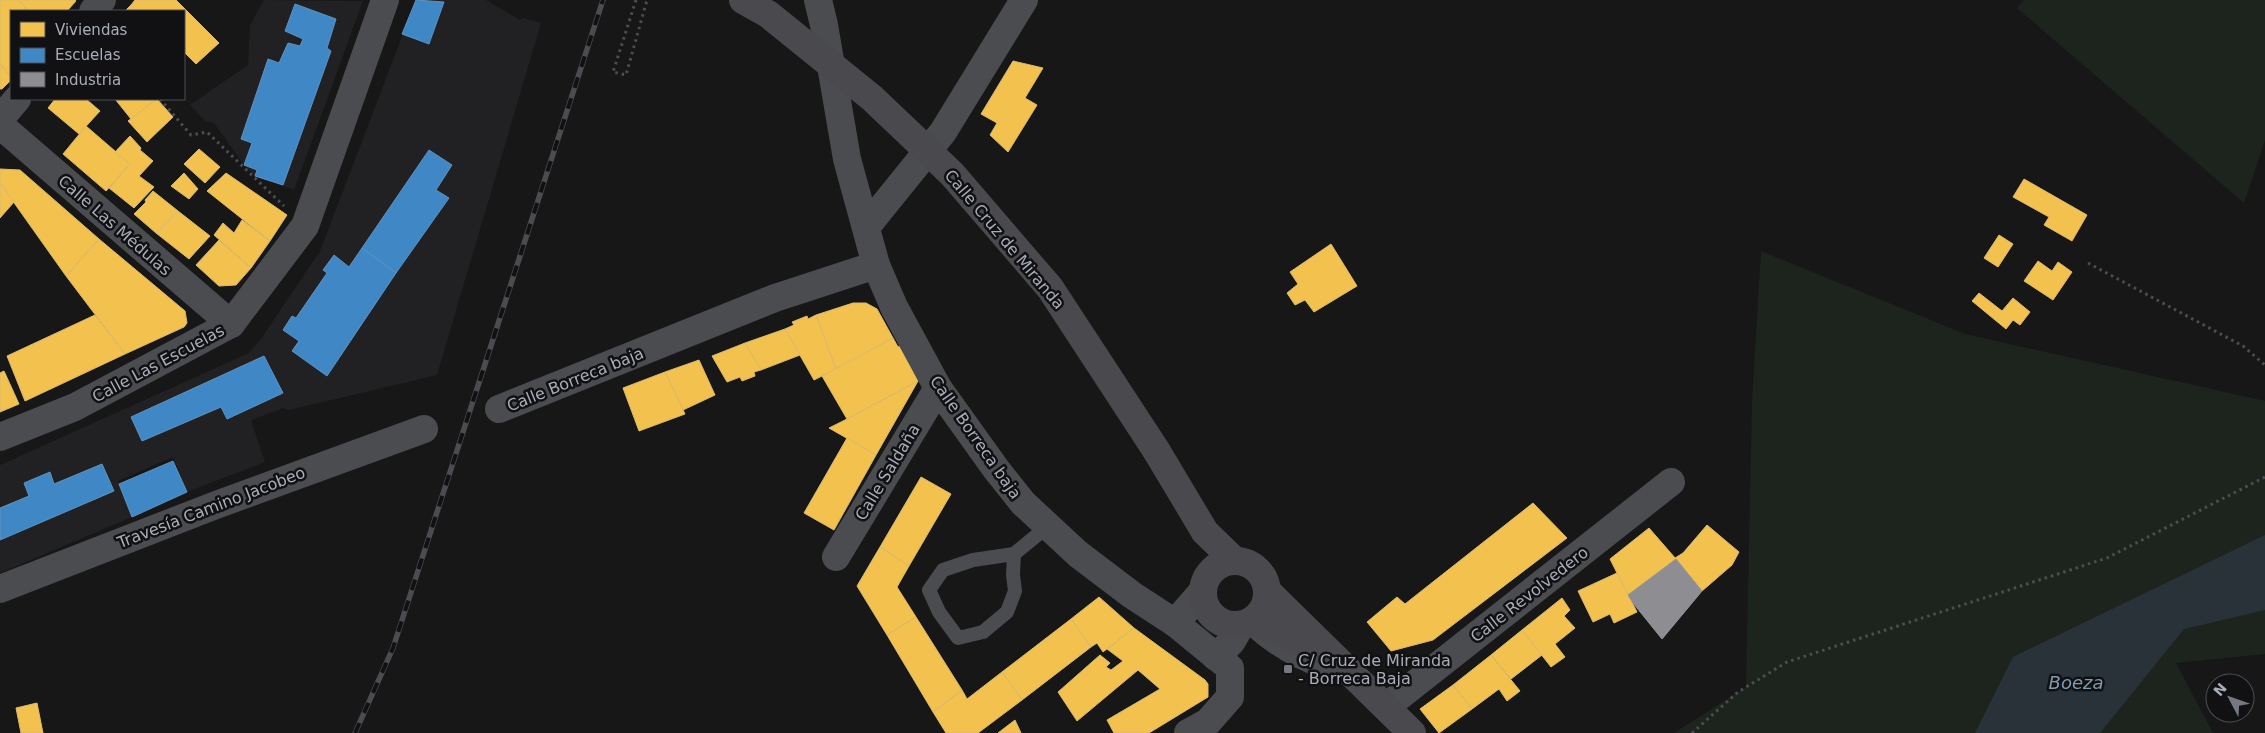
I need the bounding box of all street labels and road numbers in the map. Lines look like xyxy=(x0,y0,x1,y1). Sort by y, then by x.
street label: Calle Cruz de Miranda xyxy=(941,166,1068,313)
street label: Calle Las Médulas xyxy=(54,171,175,280)
street label: Calle Las Escuelas xyxy=(89,321,227,406)
street label: Calle Borreca baja xyxy=(504,343,646,416)
street label: Calle Borreca baja xyxy=(926,372,1025,502)
street label: Calle Saldaña xyxy=(851,421,924,524)
street label: Travesía Camino Jacobeo xyxy=(114,463,308,552)
street label: Calle Revolvedero xyxy=(1467,543,1592,646)

